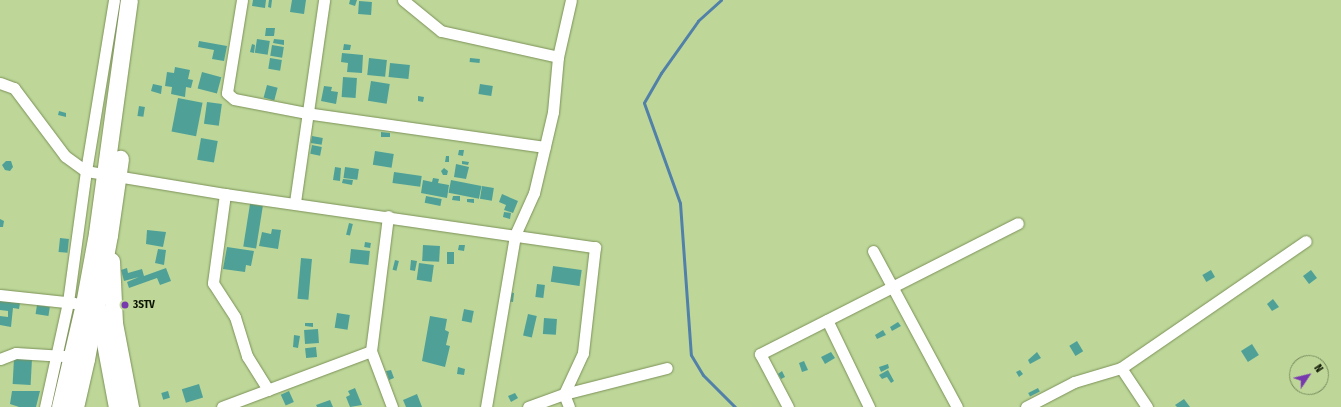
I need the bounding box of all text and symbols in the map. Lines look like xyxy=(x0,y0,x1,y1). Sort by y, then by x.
place label: 3STV xyxy=(133,298,155,312)
marker: 3STV xyxy=(120,300,130,310)
north arrow xyxy=(1289,355,1329,395)
text: N xyxy=(1311,362,1326,375)

